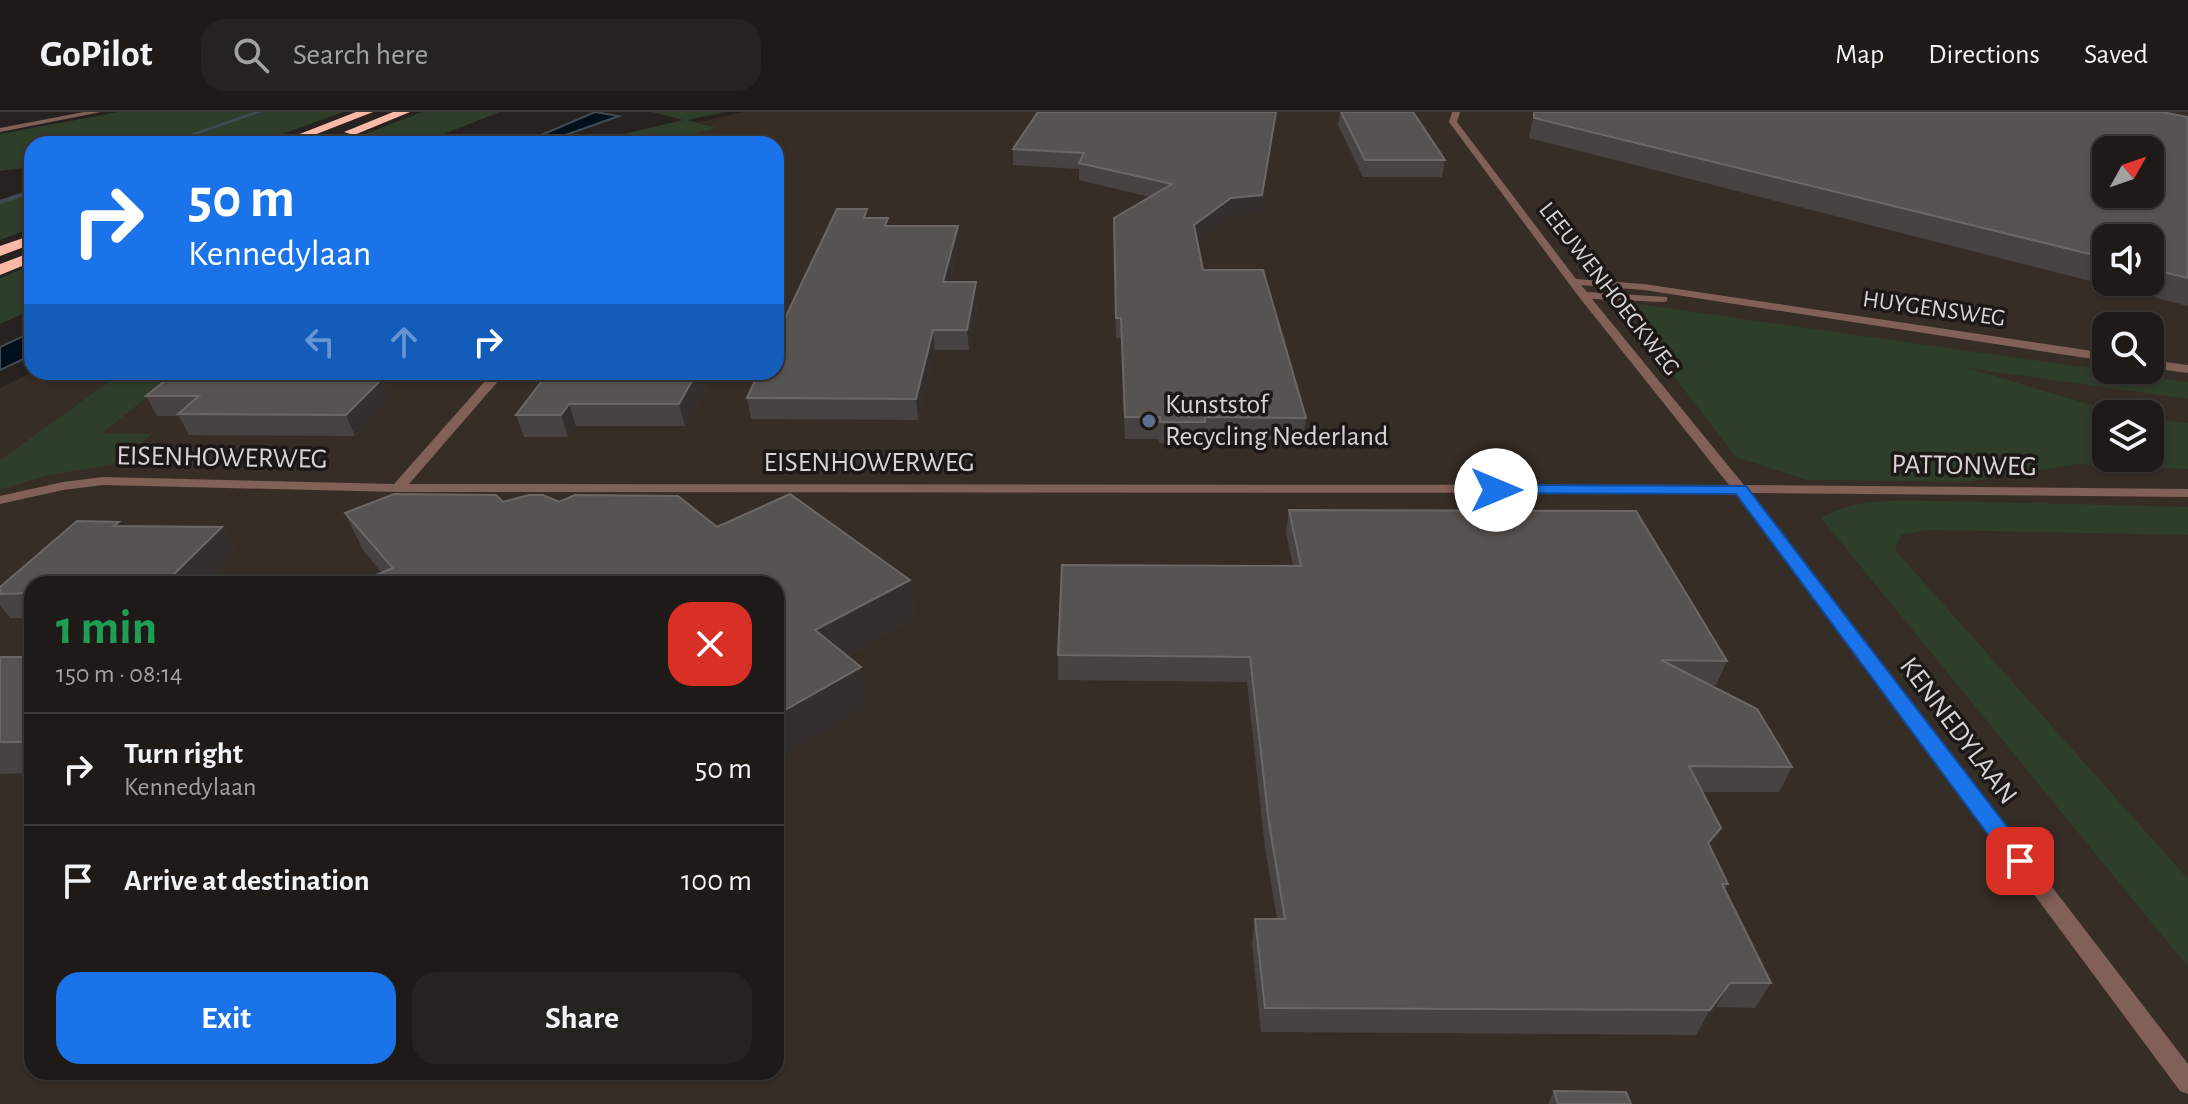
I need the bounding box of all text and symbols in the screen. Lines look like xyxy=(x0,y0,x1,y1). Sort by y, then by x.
search box xyxy=(201,19,761,91)
icon: search xyxy=(229,33,273,77)
text: GoPilot xyxy=(40,36,153,74)
text: Search here xyxy=(293,40,428,70)
text: Map xyxy=(1835,41,1884,69)
text: Directions xyxy=(1928,41,2040,69)
text: Saved xyxy=(2084,41,2148,69)
north arrow xyxy=(2092,136,2164,208)
map controls xyxy=(2092,136,2164,472)
icon: right xyxy=(56,168,160,272)
text: 50 m xyxy=(188,171,295,227)
street label: LEEUWENHOECKWEG xyxy=(1534,198,1684,380)
button: sound xyxy=(2092,224,2164,296)
text: Kennedylaan xyxy=(188,236,371,272)
street label: HUYGENSWEG xyxy=(1861,287,2007,331)
button: search xyxy=(2092,312,2164,384)
icon: left xyxy=(298,320,342,364)
icon: ahead xyxy=(382,320,426,364)
icon: right xyxy=(466,320,510,364)
place label: Kunststof Recycling Nederland xyxy=(1165,391,1388,451)
button: layers xyxy=(2092,400,2164,472)
marker: Kunststof Recycling Nederland xyxy=(1140,412,1158,430)
street label: EISENHOWERWEG xyxy=(116,442,328,474)
position arrow xyxy=(1454,448,1538,532)
street label: EISENHOWERWEG xyxy=(763,449,975,477)
street label: PATTONWEG xyxy=(1891,451,2037,481)
button: close xyxy=(668,602,752,686)
text: 1 min xyxy=(56,605,157,653)
street label: KENNEDYLAAN xyxy=(1894,652,2022,810)
text: 150 m · 08:14 xyxy=(56,661,183,687)
text: Turn right xyxy=(124,739,243,769)
icon: right xyxy=(56,747,100,791)
text: 50 m xyxy=(695,754,752,784)
text: Kennedylaan xyxy=(124,774,256,800)
pin xyxy=(1986,827,2054,895)
icon: arrive xyxy=(1998,839,2042,883)
icon: arrive xyxy=(56,859,100,903)
text: Arrive at destination xyxy=(124,866,370,896)
text: 100 m xyxy=(681,866,752,896)
button: Exit xyxy=(56,972,396,1064)
button: Share xyxy=(412,972,752,1064)

